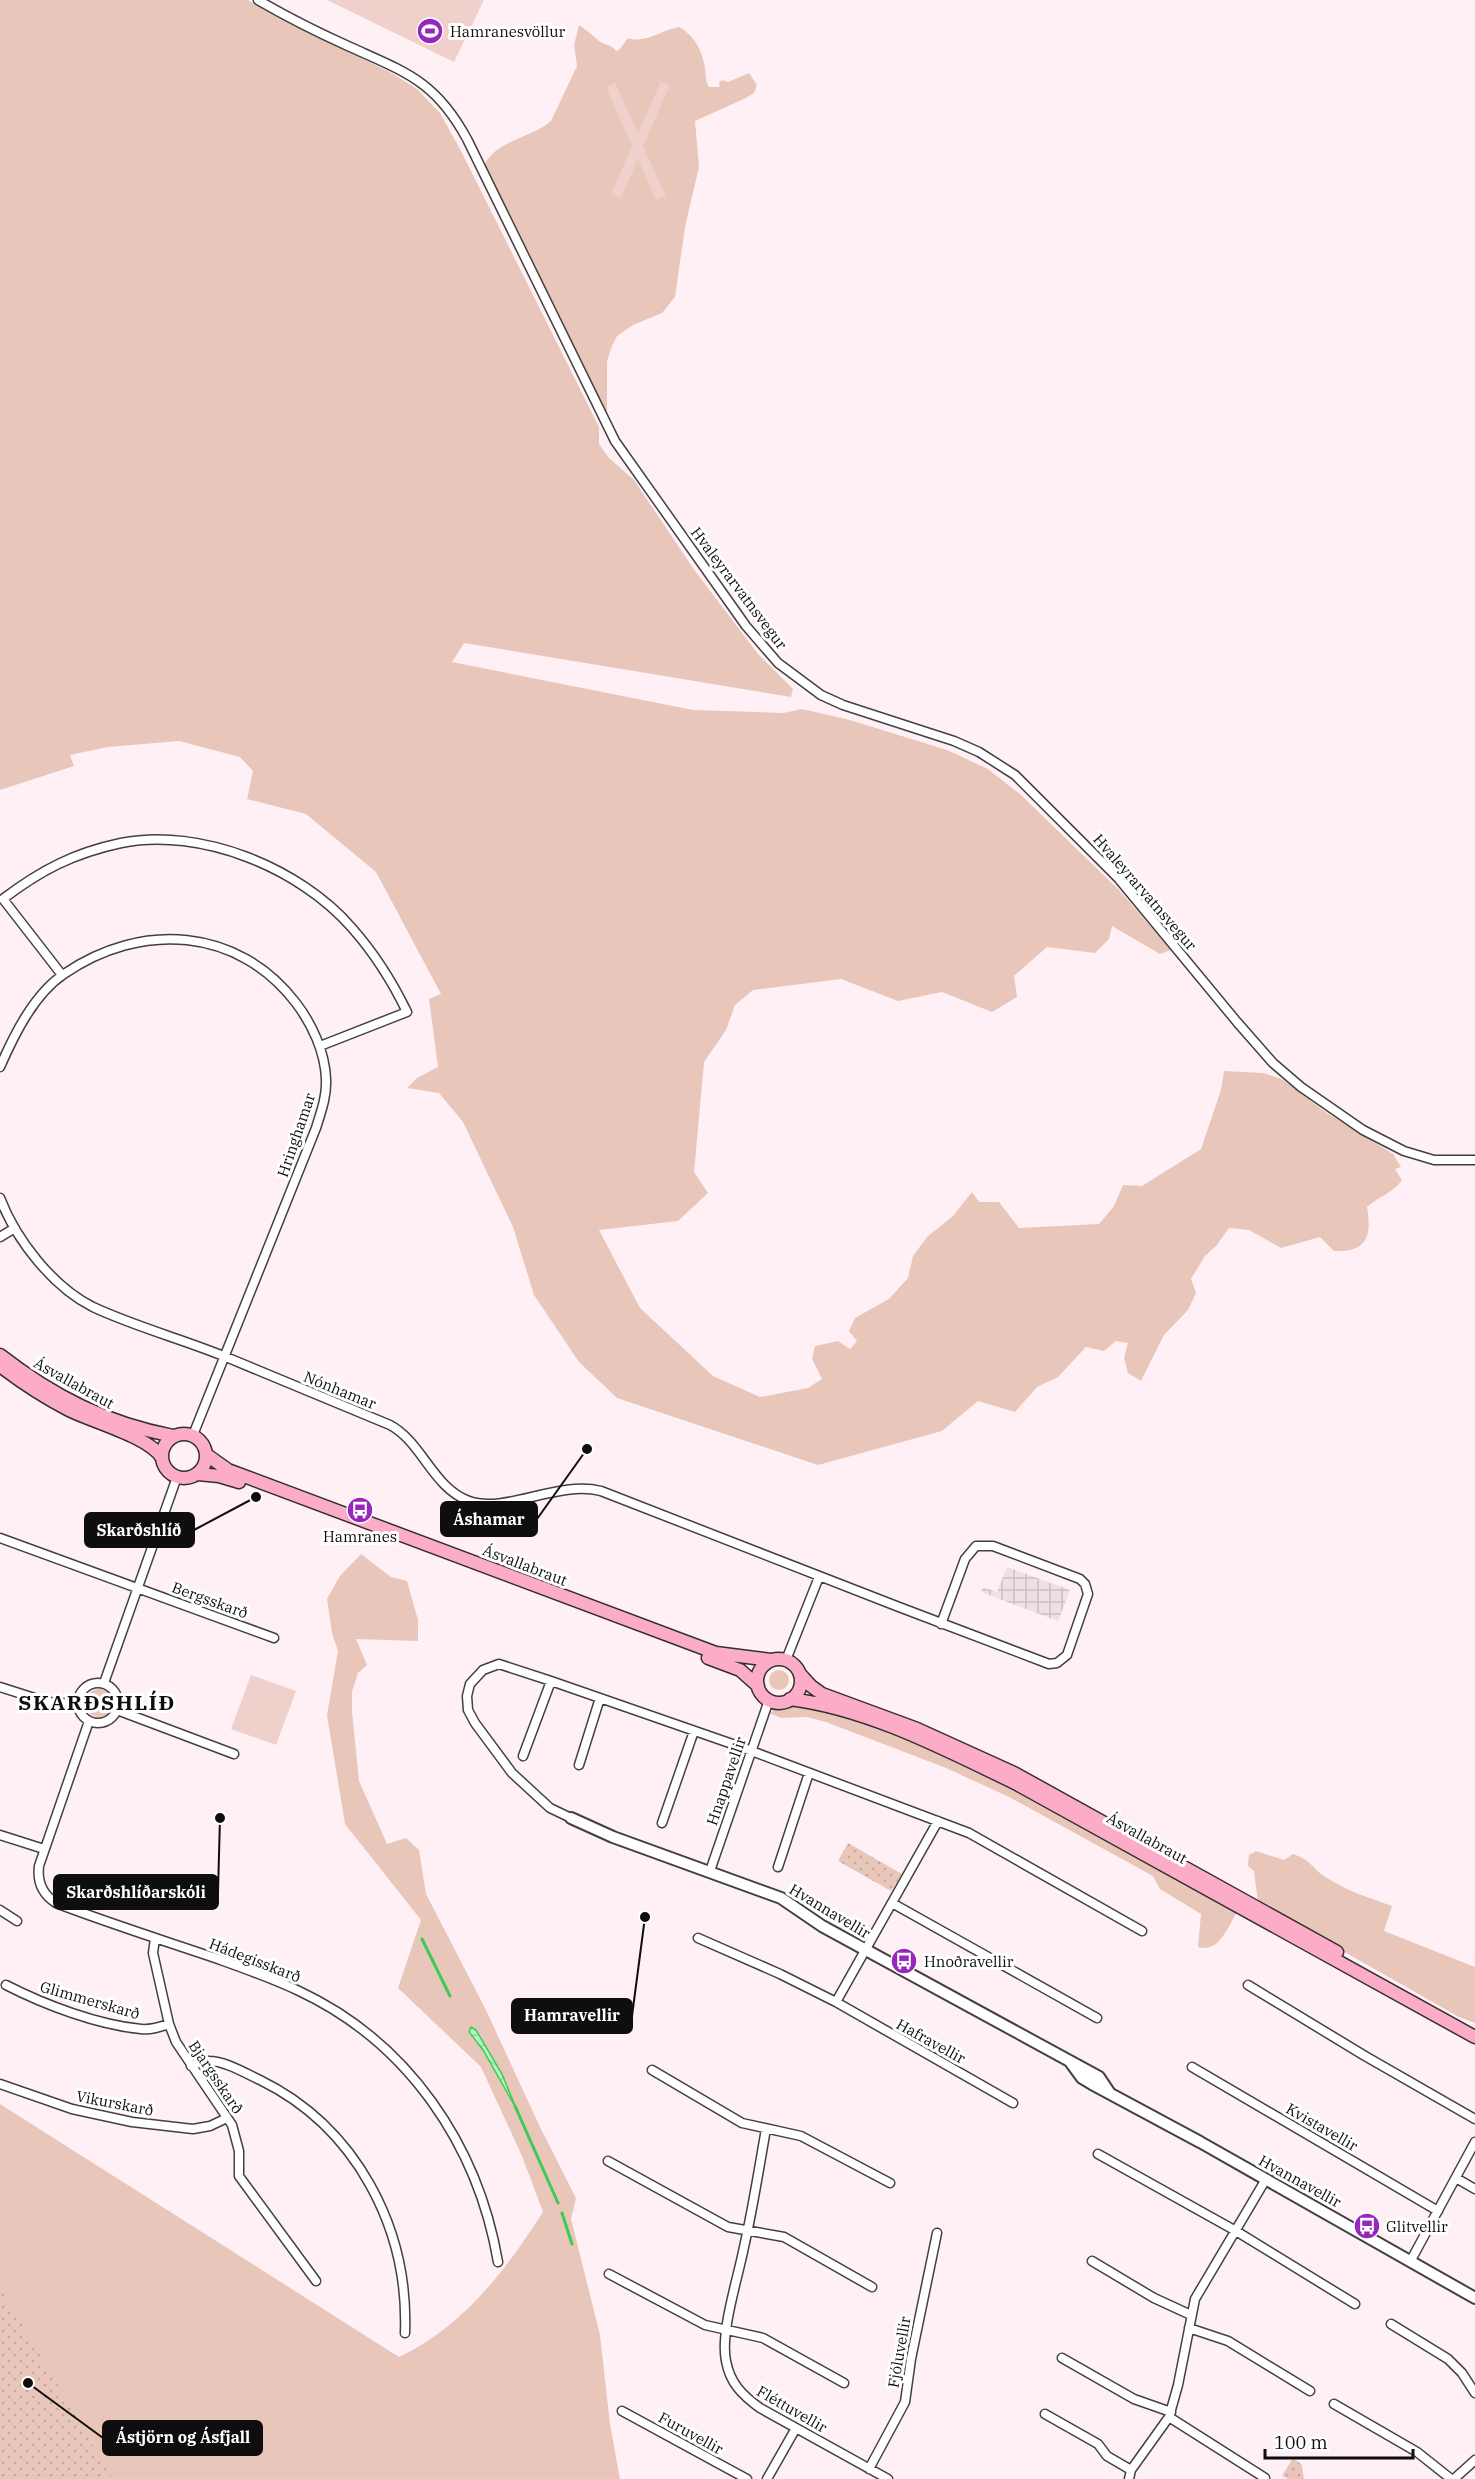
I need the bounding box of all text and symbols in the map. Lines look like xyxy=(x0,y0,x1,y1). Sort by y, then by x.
sports icon: Hamranesvöllur xyxy=(415,16,445,46)
place label: Hamranesvöllur xyxy=(450,22,566,41)
street label: Hvaleyrarvatnsvegur xyxy=(687,523,791,653)
street label: Hvaleyrarvatnsvegur xyxy=(1089,830,1201,954)
street label: Hringhamar xyxy=(273,1090,319,1180)
street label: Ásvallabraut xyxy=(31,1353,117,1413)
street label: Nónhamar xyxy=(301,1367,379,1413)
bus stop icon: Hamranes xyxy=(345,1495,375,1525)
callout: Áshamar xyxy=(441,1502,537,1536)
text: Áshamar xyxy=(453,1508,525,1529)
callout: Skarðshlíð xyxy=(85,1513,194,1547)
text: Skarðshlíð xyxy=(97,1520,182,1540)
place label: Hamranes xyxy=(323,1527,397,1546)
street label: Ásvallabraut xyxy=(480,1540,570,1590)
street label: Bergsskarð xyxy=(169,1577,251,1623)
district label: SKARÐSHLÍÐ xyxy=(18,1688,176,1716)
street label: Hnappavellir xyxy=(702,1734,750,1828)
street label: Ásvallabraut xyxy=(1104,1808,1190,1868)
callout: Skarðshlíðarskóli xyxy=(54,1875,218,1909)
street label: Hvannavellir xyxy=(786,1879,874,1943)
text: Skarðshlíðarskóli xyxy=(66,1882,206,1902)
street label: Hádegisskarð xyxy=(206,1934,304,1986)
bus stop icon: Hnoðravellir xyxy=(889,1946,919,1976)
place label: Hnoðravellir xyxy=(924,1952,1014,1971)
street label: Glimmerskarð xyxy=(38,1977,142,2023)
callout: Hamravellir xyxy=(512,1999,632,2033)
text: Hamravellir xyxy=(524,2005,620,2025)
street label: Hafravellir xyxy=(893,2014,969,2068)
street label: Bjargsskarð xyxy=(185,2037,247,2117)
street label: Vikurskarð xyxy=(75,2086,155,2120)
street label: Kvistavellir xyxy=(1283,2099,1362,2155)
street label: Hvannavellir xyxy=(1255,2151,1345,2212)
bus stop icon: Glitvellir xyxy=(1352,2211,1382,2241)
place label: Glitvellir xyxy=(1386,2217,1448,2236)
street label: Fjóluvellir xyxy=(883,2315,915,2389)
street label: Fléttuvellir xyxy=(754,2381,831,2437)
street label: Furuvellir xyxy=(655,2408,727,2459)
callout: Ástjörn og Ásfjall xyxy=(103,2421,262,2455)
scale bar xyxy=(1265,2422,1414,2460)
text: Ástjörn og Ásfjall xyxy=(116,2426,250,2447)
text: 100 m xyxy=(1274,2431,1328,2454)

